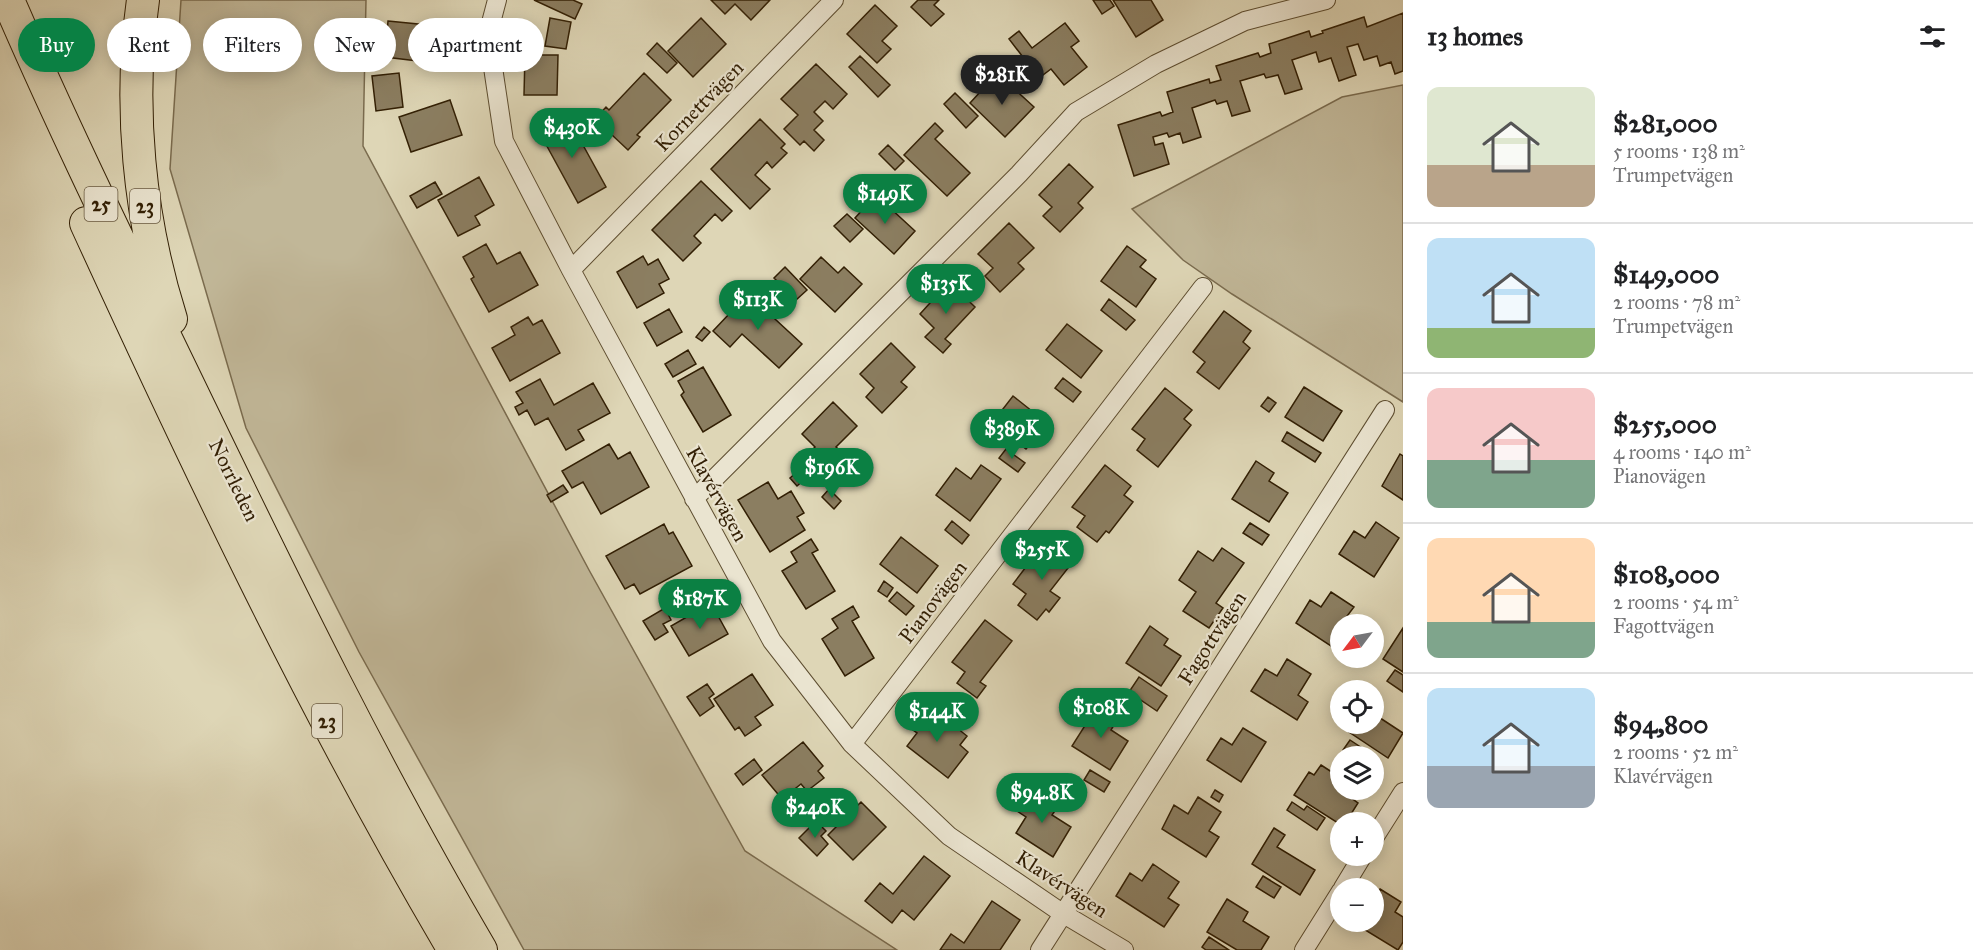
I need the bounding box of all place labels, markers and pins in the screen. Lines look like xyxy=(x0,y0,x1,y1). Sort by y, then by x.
pin: $281K xyxy=(960,55,1044,106)
pin: $430K xyxy=(530,108,614,159)
pin: $149K xyxy=(843,174,927,225)
pin: $135K xyxy=(904,264,988,315)
pin: $113K xyxy=(716,280,800,331)
pin: $389K xyxy=(970,409,1054,460)
pin: $196K xyxy=(790,448,874,499)
pin: $255K xyxy=(1000,530,1084,581)
pin: $187K xyxy=(658,579,742,630)
pin: $108K xyxy=(1059,688,1143,739)
pin: $144K xyxy=(895,692,979,743)
pin: $94.8K xyxy=(993,773,1091,824)
pin: $240K xyxy=(773,788,857,839)

